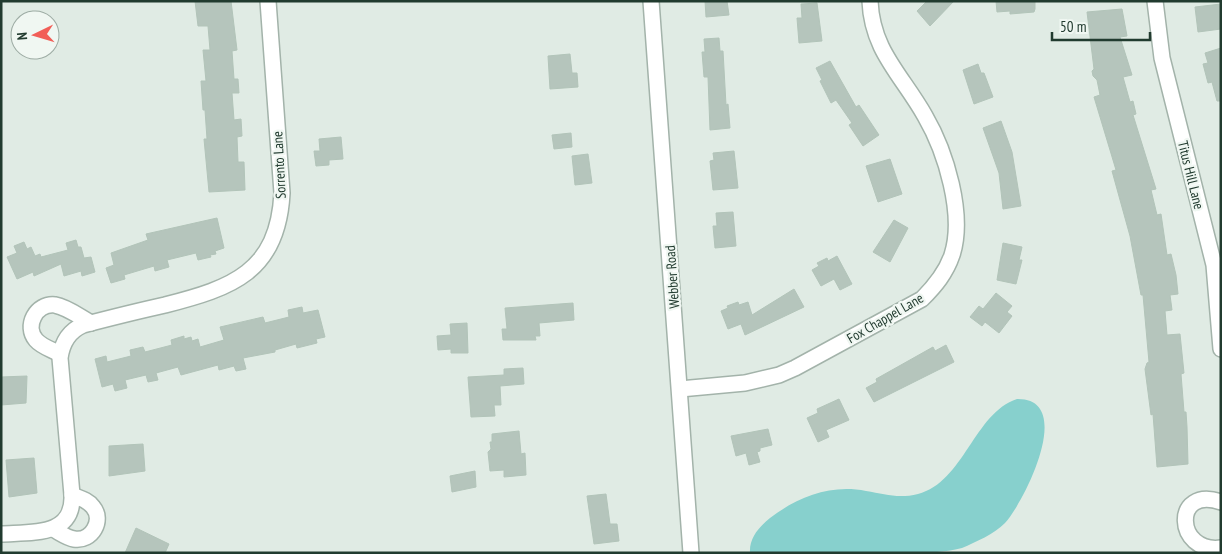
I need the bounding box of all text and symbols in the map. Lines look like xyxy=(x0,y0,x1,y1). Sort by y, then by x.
north arrow xyxy=(10,10,60,60)
scale bar xyxy=(1052,10,1150,42)
text: 50 m xyxy=(1060,17,1086,36)
text: N xyxy=(13,32,31,41)
street label: Sorrento Lane xyxy=(268,131,290,199)
street label: Titus Hill Lane xyxy=(1174,139,1208,211)
street label: Webber Road xyxy=(661,245,683,309)
street label: Fox Chappel Lane xyxy=(843,289,927,347)

